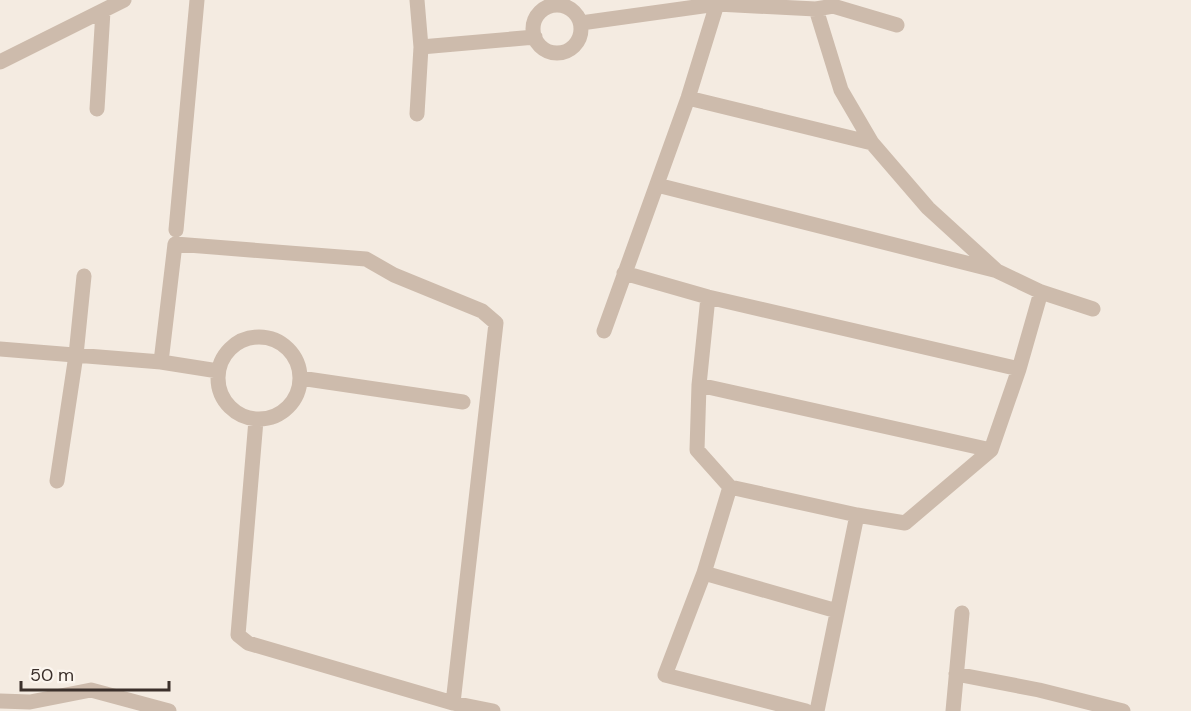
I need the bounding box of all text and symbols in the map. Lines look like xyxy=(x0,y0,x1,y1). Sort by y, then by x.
scale bar xyxy=(21,654,170,692)
text: 50 m xyxy=(30,663,74,687)

